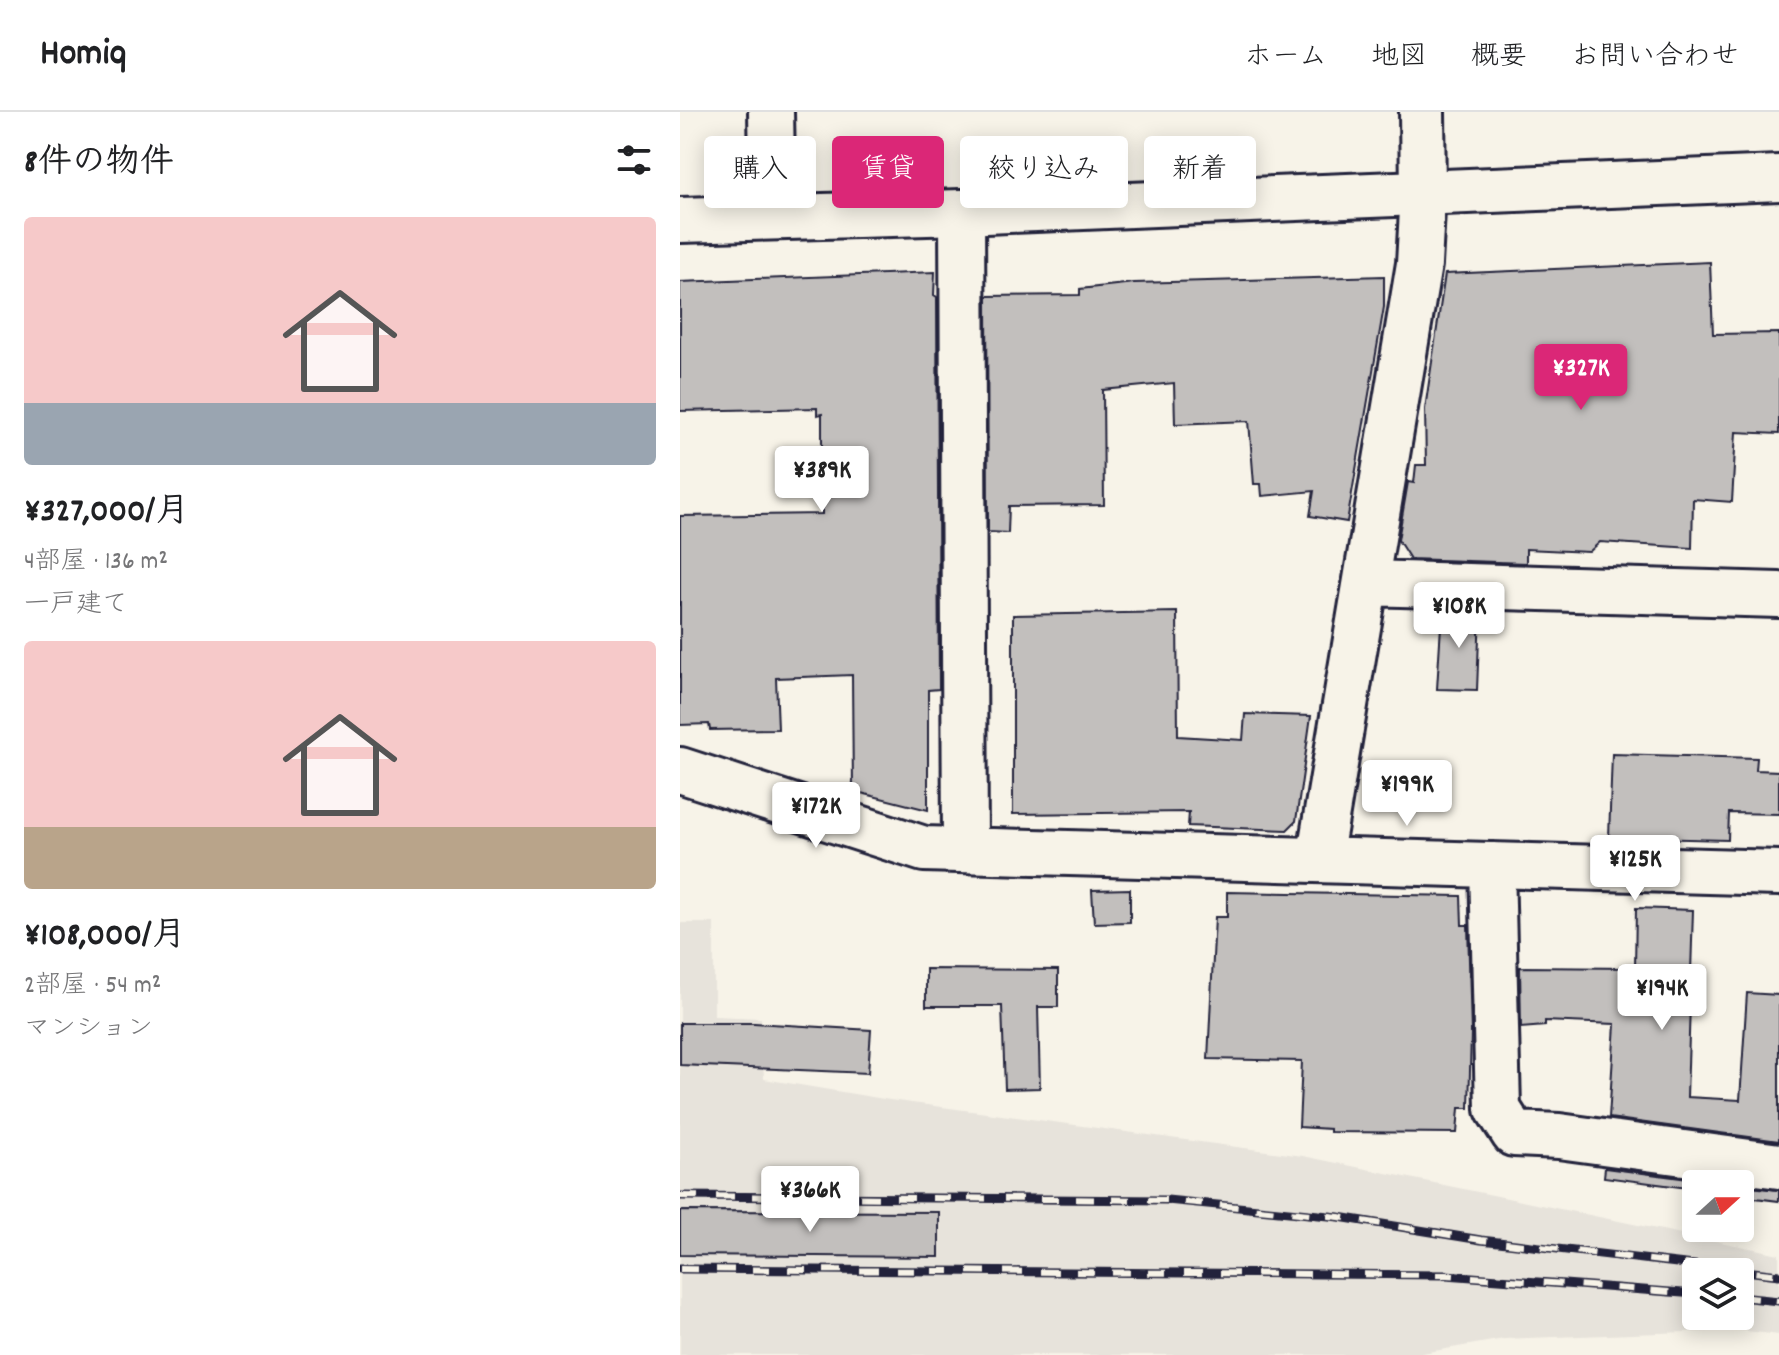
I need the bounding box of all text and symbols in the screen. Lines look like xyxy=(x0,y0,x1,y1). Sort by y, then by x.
text: Homiq xyxy=(40,28,126,83)
text: ホーム xyxy=(1244,39,1327,79)
text: 地図 xyxy=(1371,39,1427,79)
text: 概要 xyxy=(1471,39,1527,79)
text: お問い合わせ xyxy=(1571,39,1739,79)
chip: 購入 xyxy=(704,136,816,208)
chip: 賃貸 xyxy=(832,136,944,208)
chip: 絞り込み xyxy=(960,136,1128,208)
chip: 新着 xyxy=(1144,136,1256,208)
icon: filters xyxy=(612,138,656,182)
text: 8件の物件 xyxy=(24,140,174,189)
icon: home xyxy=(268,269,412,413)
pin: ¥327K xyxy=(1525,344,1637,412)
text: ¥327K xyxy=(1552,351,1610,388)
pin: ¥389K xyxy=(766,446,878,514)
text: ¥389K xyxy=(793,453,851,490)
text: ¥327,000/月 xyxy=(24,489,189,538)
text: 4部屋 · 136 m² xyxy=(24,544,168,581)
pin: ¥108K xyxy=(1403,582,1515,650)
text: 一戸建て xyxy=(24,587,128,624)
text: ¥108K xyxy=(1432,589,1486,626)
icon: home xyxy=(268,693,412,837)
pin: ¥199K xyxy=(1351,760,1463,828)
text: ¥199K xyxy=(1380,767,1434,804)
pin: ¥172K xyxy=(760,782,872,850)
text: ¥172K xyxy=(790,789,842,826)
pin: ¥125K xyxy=(1579,835,1691,903)
text: ¥125K xyxy=(1608,842,1662,879)
text: ¥108,000/月 xyxy=(24,913,186,962)
pin: ¥194K xyxy=(1606,964,1718,1032)
text: 2部屋 · 54 m² xyxy=(24,968,161,1005)
text: ¥194K xyxy=(1636,971,1689,1008)
text: マンション xyxy=(24,1011,153,1048)
pin: ¥366K xyxy=(754,1166,866,1234)
north arrow xyxy=(1682,1170,1754,1242)
map controls xyxy=(1682,1170,1754,1330)
text: ¥366K xyxy=(779,1173,841,1210)
button: layers xyxy=(1682,1258,1754,1330)

